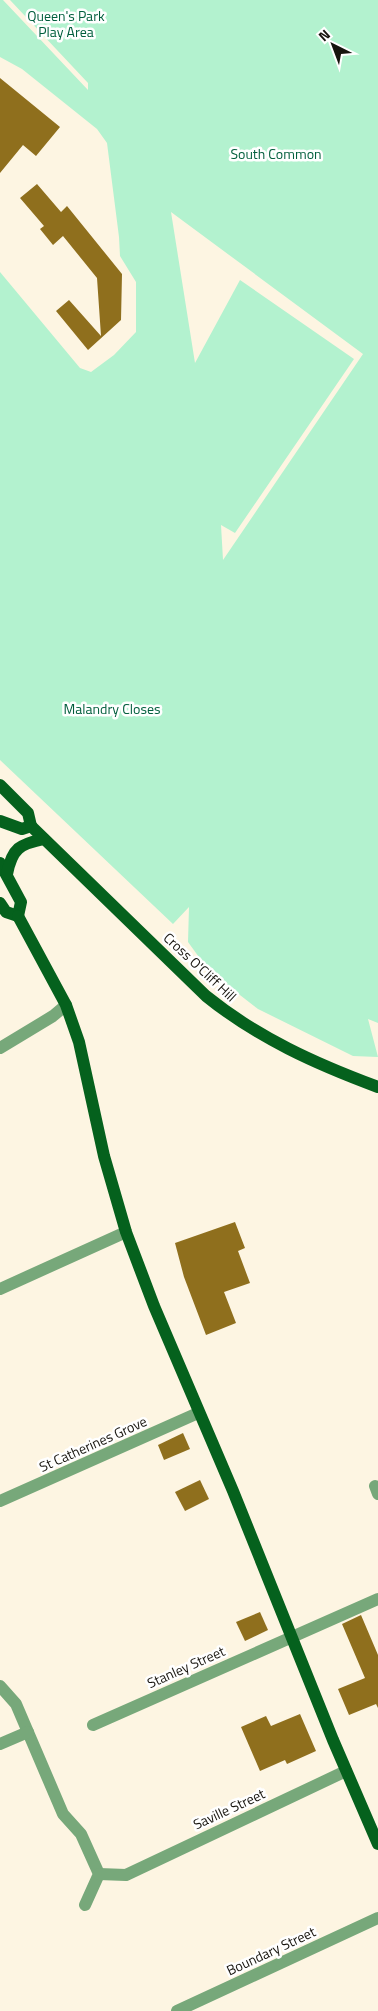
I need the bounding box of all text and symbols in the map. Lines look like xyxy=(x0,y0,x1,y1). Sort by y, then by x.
park label: Queen's Park Play Area xyxy=(27,5,105,42)
north arrow xyxy=(308,20,358,70)
text: N xyxy=(313,24,335,46)
park label: South Common xyxy=(230,143,322,164)
park label: Malandry Closes xyxy=(64,698,160,719)
street label: Cross O'Cliff Hill xyxy=(159,927,242,1006)
street label: St Catherines Grove xyxy=(36,1410,150,1477)
street label: Stanley Street xyxy=(144,1640,228,1693)
street label: Saville Street xyxy=(189,1783,268,1834)
street label: Boundary Street xyxy=(223,1921,319,1980)

